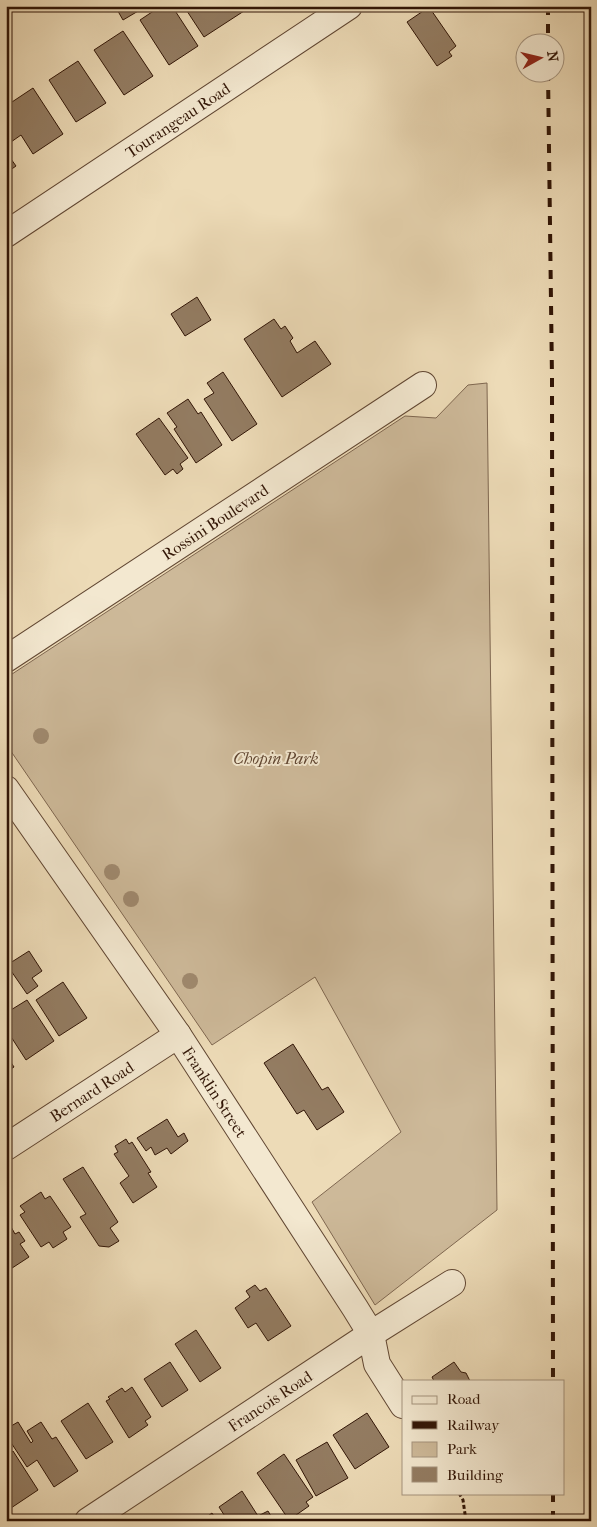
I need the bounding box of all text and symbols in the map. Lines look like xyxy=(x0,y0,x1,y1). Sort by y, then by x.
north arrow xyxy=(514,32,564,82)
text: N xyxy=(543,50,562,63)
street label: Tourangeau Road xyxy=(122,79,234,162)
street label: Rossini Boulevard xyxy=(158,480,272,564)
park label: Chopin Park xyxy=(233,749,319,768)
street label: Franklin Street xyxy=(178,1043,251,1141)
street label: Bernard Road xyxy=(46,1057,138,1126)
street label: Francois Road xyxy=(225,1366,316,1436)
legend xyxy=(402,1380,564,1494)
text: Road xyxy=(447,1390,481,1408)
text: Railway xyxy=(447,1416,500,1434)
text: Park xyxy=(447,1440,477,1458)
text: Building xyxy=(447,1466,504,1484)

